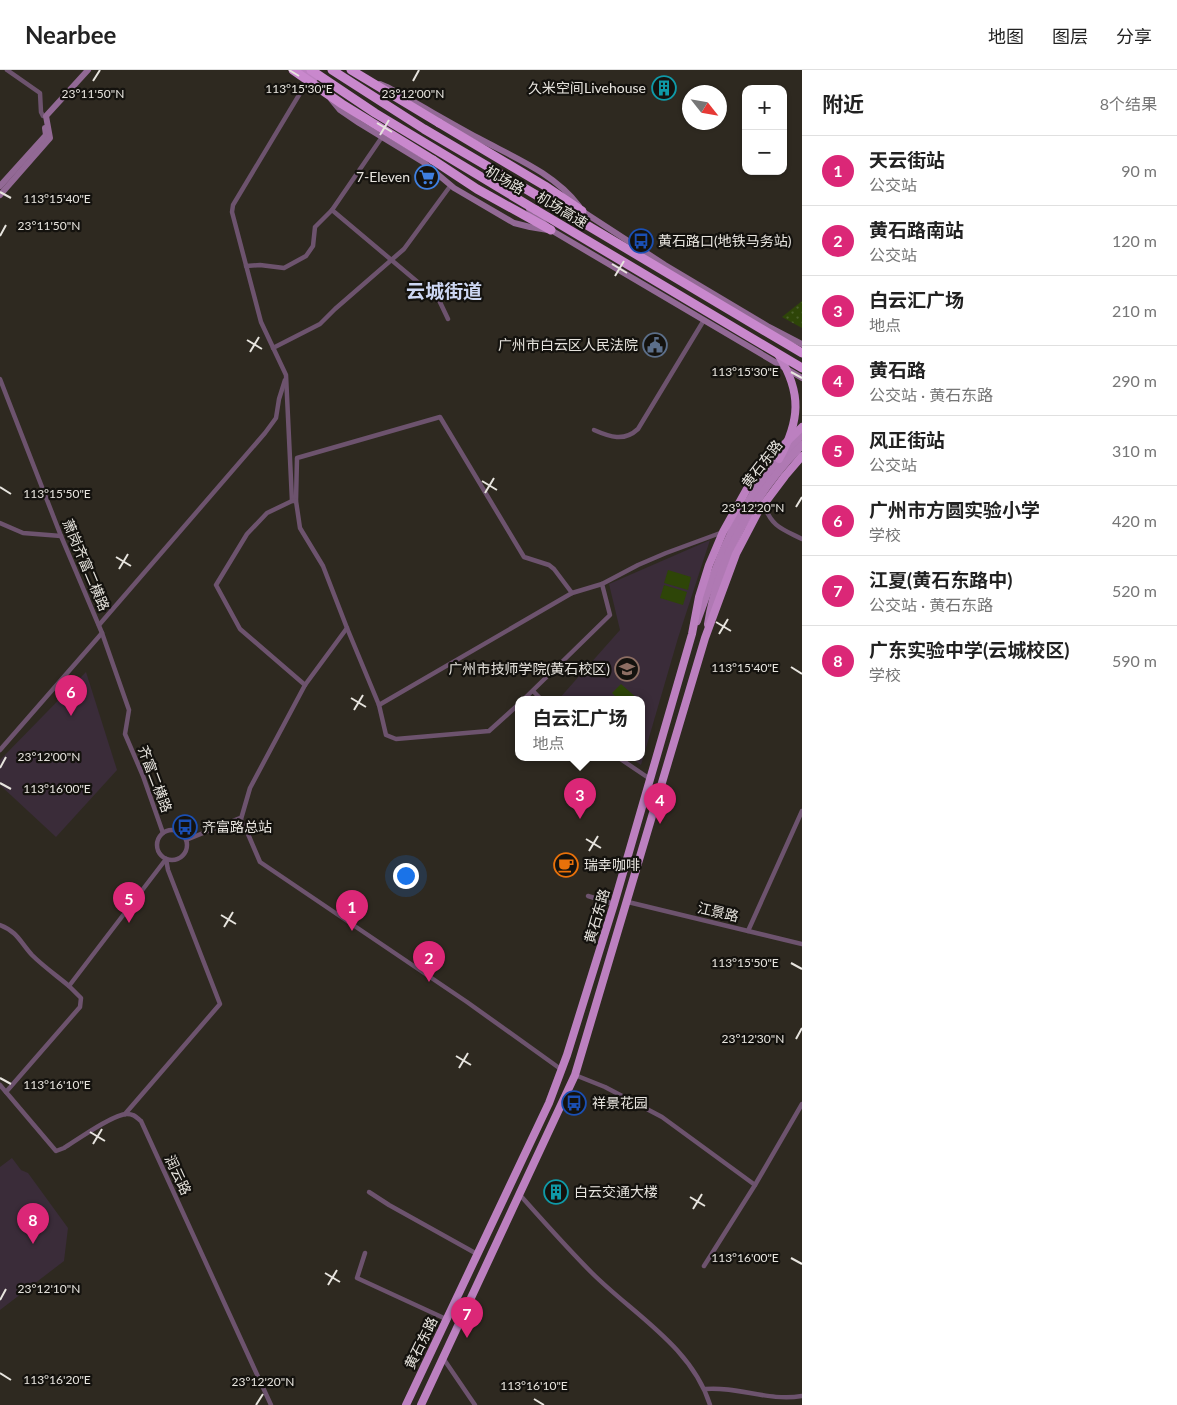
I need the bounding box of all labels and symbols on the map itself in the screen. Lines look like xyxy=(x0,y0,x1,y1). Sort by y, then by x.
building icon: 久米空间Livehouse xyxy=(651,75,677,101)
place label: 久米空间Livehouse xyxy=(528,79,646,96)
text: 113°15'30"E xyxy=(265,81,333,96)
north arrow xyxy=(682,85,727,130)
text: 23°11'50"N xyxy=(62,86,124,101)
text: 23°12'00"N xyxy=(382,86,444,101)
street label: 机场路 xyxy=(483,162,528,197)
supermarket icon: 7-Eleven xyxy=(414,164,440,190)
place label: 7-Eleven xyxy=(356,168,410,185)
street label: 机场高速 xyxy=(534,188,591,231)
text: 113°15'40"E xyxy=(23,191,91,206)
text: 23°11'50"N xyxy=(18,218,80,233)
bus stop icon: 黄石路口(地铁马务站) xyxy=(628,228,654,254)
place label: 黄石路口(地铁马务站) xyxy=(658,232,792,249)
district label: 云城街道 xyxy=(406,279,482,302)
public building icon: 广州市白云区人民法院 xyxy=(642,332,668,358)
place label: 广州市白云区人民法院 xyxy=(498,336,638,353)
text: 113°15'30"E xyxy=(711,364,779,379)
street label: 黄石东路 xyxy=(738,436,786,491)
text: 113°15'50"E xyxy=(23,486,91,501)
text: 23°12'20"N xyxy=(722,500,784,515)
street label: 萧岗齐富二横路 xyxy=(59,516,113,613)
school or university icon: 广州市技师学院(黄石校区) xyxy=(614,656,640,682)
place label: 广州市技师学院(黄石校区) xyxy=(449,660,610,677)
text: 113°15'40"E xyxy=(711,660,779,675)
pin: 6 xyxy=(55,675,87,716)
street label: 齐富二横路 xyxy=(135,743,176,815)
text: 23°12'00"N xyxy=(18,749,80,764)
pin: 3 xyxy=(564,778,596,819)
text: 113°16'00"E xyxy=(23,781,91,796)
pin: 4 xyxy=(644,783,676,824)
bus stop icon: 齐富路总站 xyxy=(172,814,198,840)
place label: 齐富路总站 xyxy=(202,818,272,835)
cafe icon: 瑞幸咖啡 xyxy=(553,852,579,878)
place label: 瑞幸咖啡 xyxy=(584,856,640,873)
your location xyxy=(393,863,419,889)
pin: 5 xyxy=(113,882,145,923)
street label: 黄石东路 xyxy=(581,887,612,945)
pin: 1 xyxy=(336,890,368,931)
street label: 江景路 xyxy=(696,899,740,925)
pin: 2 xyxy=(413,941,445,982)
text: 113°15'50"E xyxy=(711,955,779,970)
text: 23°12'30"N xyxy=(722,1031,784,1046)
text: 113°16'10"E xyxy=(23,1077,91,1092)
bus stop icon: 祥景花园 xyxy=(561,1090,587,1116)
place label: 祥景花园 xyxy=(592,1094,648,1111)
street label: 润云路 xyxy=(162,1152,195,1197)
building icon: 白云交通大楼 xyxy=(543,1179,569,1205)
place label: 白云交通大楼 xyxy=(574,1183,658,1200)
pin: 8 xyxy=(17,1203,49,1244)
text: 113°16'00"E xyxy=(711,1250,779,1265)
text: 23°12'10"N xyxy=(18,1281,80,1296)
pin: 7 xyxy=(451,1297,483,1338)
street label: 黄石东路 xyxy=(401,1314,440,1372)
text: 113°16'20"E xyxy=(23,1372,91,1387)
text: 23°12'20"N xyxy=(232,1374,294,1389)
text: 113°16'10"E xyxy=(500,1378,568,1393)

